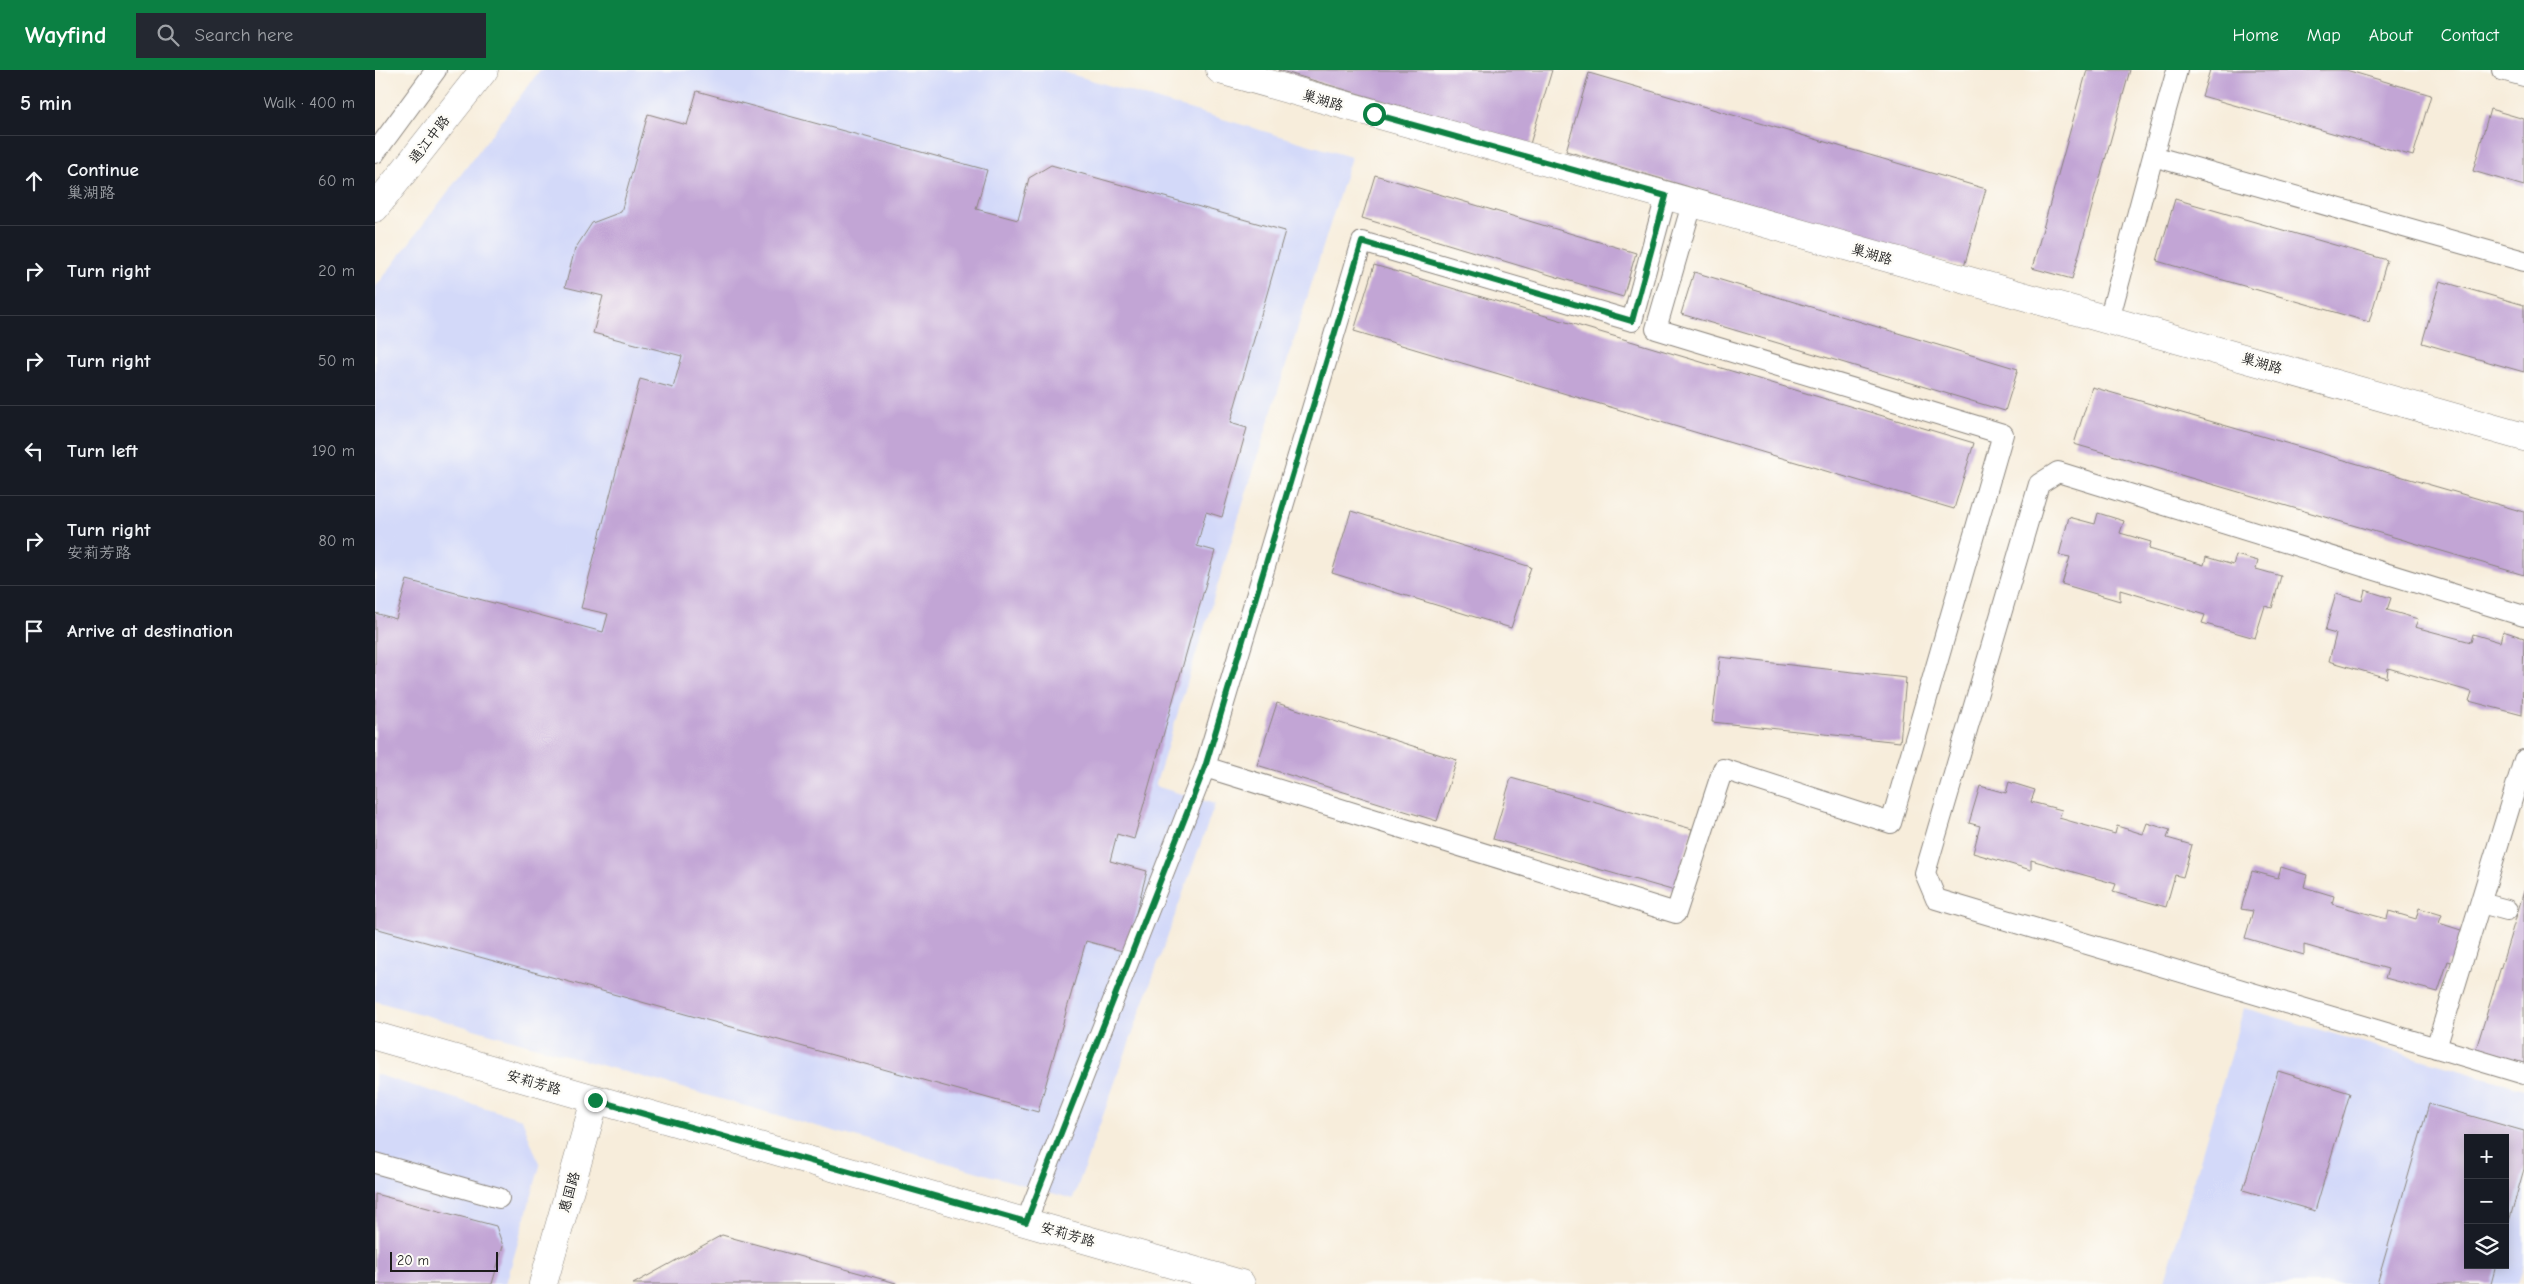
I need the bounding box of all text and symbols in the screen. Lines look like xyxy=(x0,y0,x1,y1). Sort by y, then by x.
search box xyxy=(136,13,486,58)
text: Wayfind xyxy=(25,21,106,49)
icon: search xyxy=(154,21,182,49)
text: Search here xyxy=(194,24,293,46)
text: Home xyxy=(2232,25,2279,46)
text: Map xyxy=(2307,25,2341,46)
text: About xyxy=(2369,25,2413,46)
text: Contact xyxy=(2441,25,2499,46)
street label: 巢湖路 xyxy=(1300,87,1345,114)
text: 5 min xyxy=(20,91,72,115)
text: Walk · 400 m xyxy=(263,94,355,112)
route start xyxy=(1363,103,1386,126)
street label: 通江中路 xyxy=(405,112,453,167)
text: Continue xyxy=(67,159,139,181)
icon: ahead xyxy=(20,167,48,195)
text: 60 m xyxy=(318,172,355,190)
text: 巢湖路 xyxy=(67,184,115,202)
street label: 巢湖路 xyxy=(1849,241,1894,268)
icon: right xyxy=(20,257,48,285)
text: Turn right xyxy=(67,260,151,282)
text: 20 m xyxy=(318,262,355,280)
icon: right xyxy=(20,347,48,375)
text: Turn right xyxy=(67,350,151,372)
street label: 巢湖路 xyxy=(2239,350,2284,377)
text: 50 m xyxy=(318,352,355,370)
icon: left xyxy=(20,437,48,465)
text: Turn left xyxy=(67,440,138,462)
text: 190 m xyxy=(312,442,355,460)
text: Turn right xyxy=(67,519,151,541)
icon: right xyxy=(20,527,48,555)
text: 80 m xyxy=(318,532,355,550)
text: 安莉芳路 xyxy=(67,544,131,562)
icon: arrive xyxy=(20,617,48,645)
text: Arrive at destination xyxy=(67,620,233,642)
street label: 安莉芳路 xyxy=(505,1067,563,1098)
route end xyxy=(584,1089,607,1112)
map controls xyxy=(2464,1134,2509,1269)
button: + xyxy=(2464,1134,2509,1179)
street label: 惠国路 xyxy=(556,1170,583,1215)
button: − xyxy=(2464,1179,2509,1224)
street label: 安莉芳路 xyxy=(1039,1219,1097,1250)
button: layers xyxy=(2464,1224,2509,1269)
scale bar xyxy=(390,1249,497,1272)
text: 20 m xyxy=(397,1252,429,1269)

